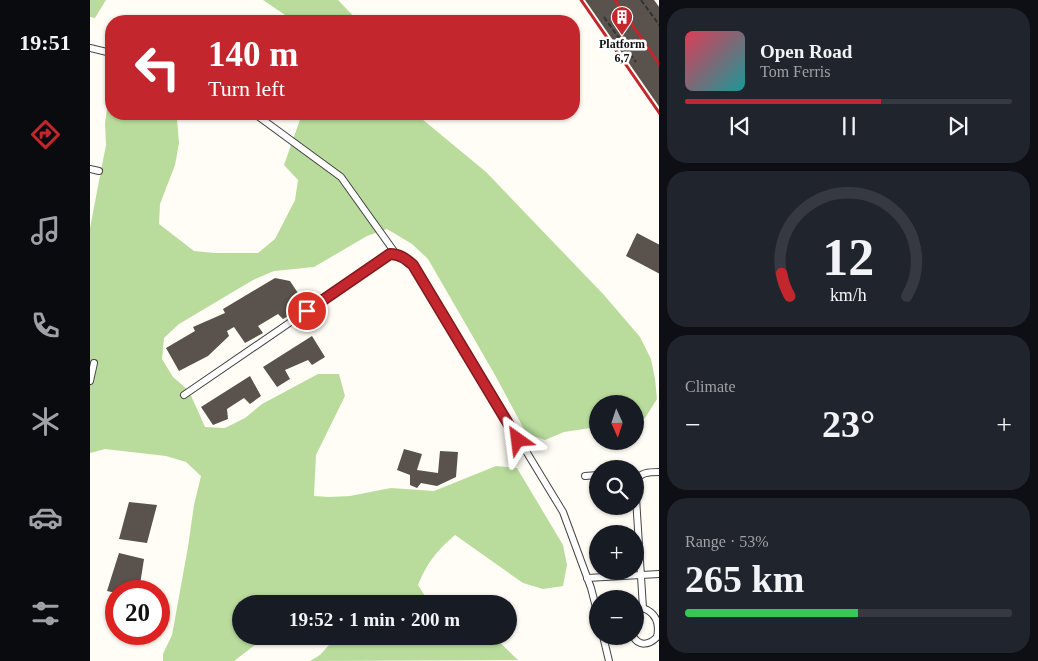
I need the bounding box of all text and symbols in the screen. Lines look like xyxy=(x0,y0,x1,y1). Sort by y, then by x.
building icon: Platform 6,7 xyxy=(610,5,634,36)
text: 19:51 xyxy=(19,30,71,55)
icon: left xyxy=(125,35,190,100)
text: 140 m xyxy=(208,35,298,74)
place label: Platform 6,7 xyxy=(599,37,645,65)
text: Open Road xyxy=(760,41,852,62)
text: Tom Ferris xyxy=(760,63,830,80)
text: Turn left xyxy=(208,76,285,101)
icon: previous xyxy=(726,112,754,140)
icon: pause xyxy=(835,112,863,140)
icon: next xyxy=(944,112,972,140)
icon: directions xyxy=(28,117,63,152)
icon: music xyxy=(28,213,63,248)
text: 12 xyxy=(823,229,875,286)
text: km/h xyxy=(830,285,867,305)
pin xyxy=(286,290,328,332)
icon: arrive xyxy=(293,297,321,325)
icon: phone xyxy=(28,308,63,343)
text: Climate xyxy=(685,378,736,395)
north arrow xyxy=(589,395,644,450)
map controls xyxy=(589,395,644,645)
text: 23° xyxy=(822,403,875,445)
icon: climate xyxy=(28,404,63,439)
text: − xyxy=(685,409,701,440)
text: + xyxy=(996,409,1012,440)
position arrow xyxy=(491,413,543,465)
button: search xyxy=(589,460,644,515)
icon: car xyxy=(28,500,63,535)
button: + xyxy=(589,525,644,580)
text: Range · 53% xyxy=(685,533,769,550)
text: 265 km xyxy=(685,558,804,600)
speed limit sign: 20 xyxy=(105,580,170,645)
button: − xyxy=(589,590,644,645)
icon: filters xyxy=(28,596,63,631)
text: 19:52 · 1 min · 200 m xyxy=(289,609,460,630)

